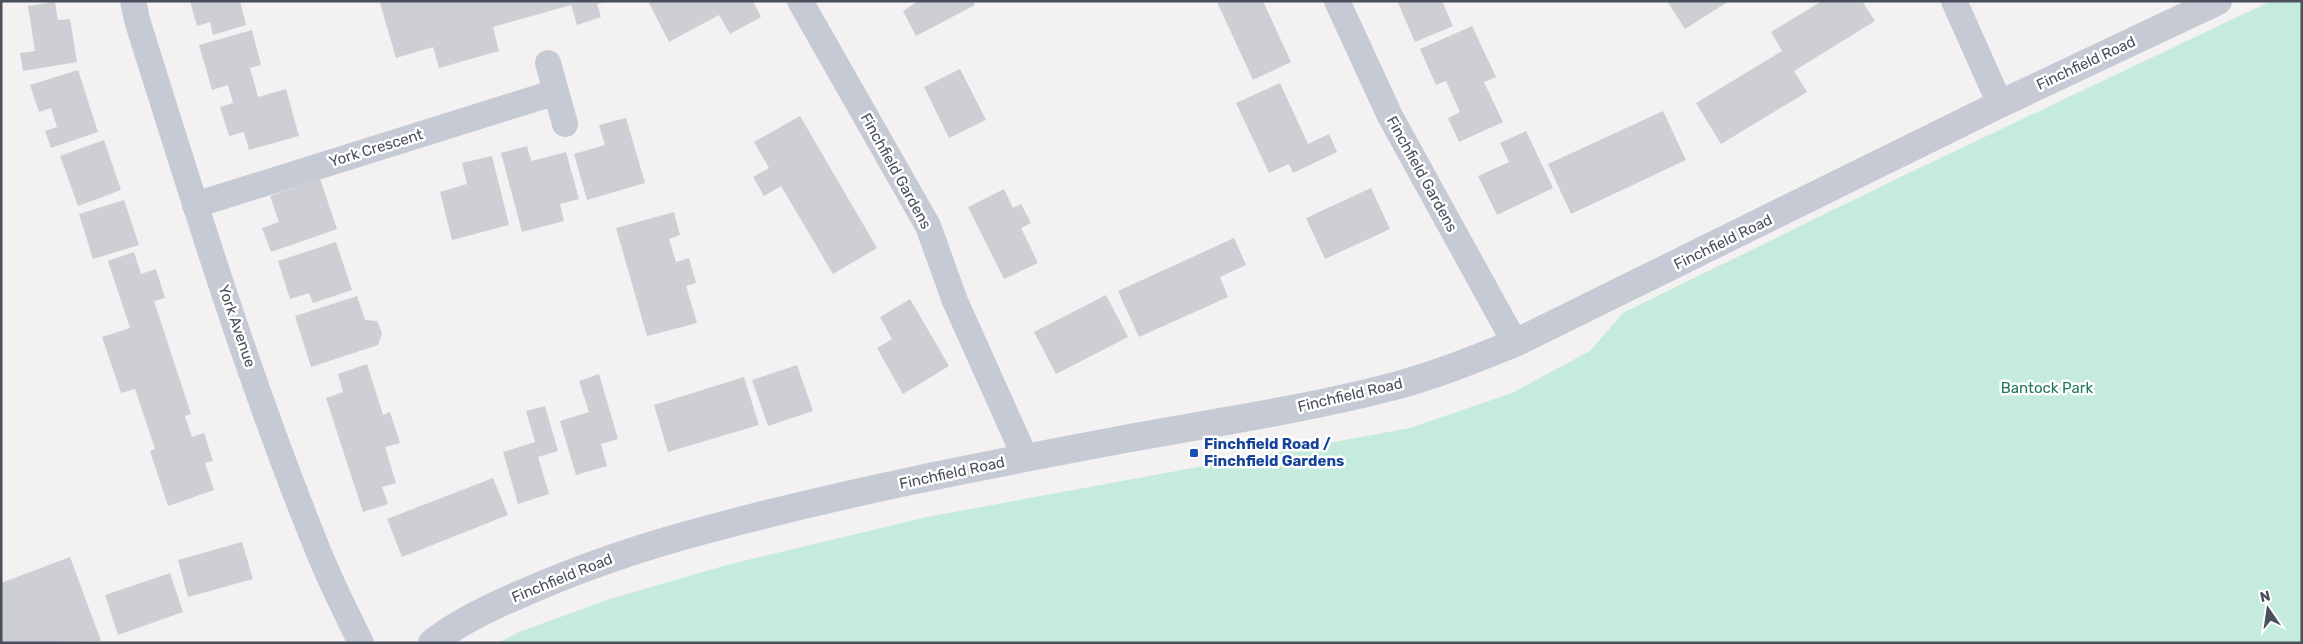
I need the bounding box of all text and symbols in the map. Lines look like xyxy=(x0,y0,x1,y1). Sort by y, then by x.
street label: Finchfield Road xyxy=(2034,32,2138,94)
street label: Finchfield Gardens xyxy=(857,110,935,232)
street label: Finchfield Gardens xyxy=(1383,113,1461,235)
street label: York Crescent xyxy=(327,125,425,171)
street label: Finchfield Road xyxy=(1671,210,1775,274)
street label: York Avenue xyxy=(214,282,260,370)
street label: Finchfield Road xyxy=(1296,374,1404,416)
park label: Bantock Park xyxy=(2001,379,2094,397)
place label: Finchfield Road / Finchfield Gardens xyxy=(1204,435,1344,470)
marker: Finchfield Road / Finchfield Gardens xyxy=(1188,447,1200,459)
street label: Finchfield Road xyxy=(898,453,1006,493)
street label: Finchfield Road xyxy=(509,550,615,606)
north arrow xyxy=(2243,584,2293,634)
text: N xyxy=(2258,587,2272,606)

